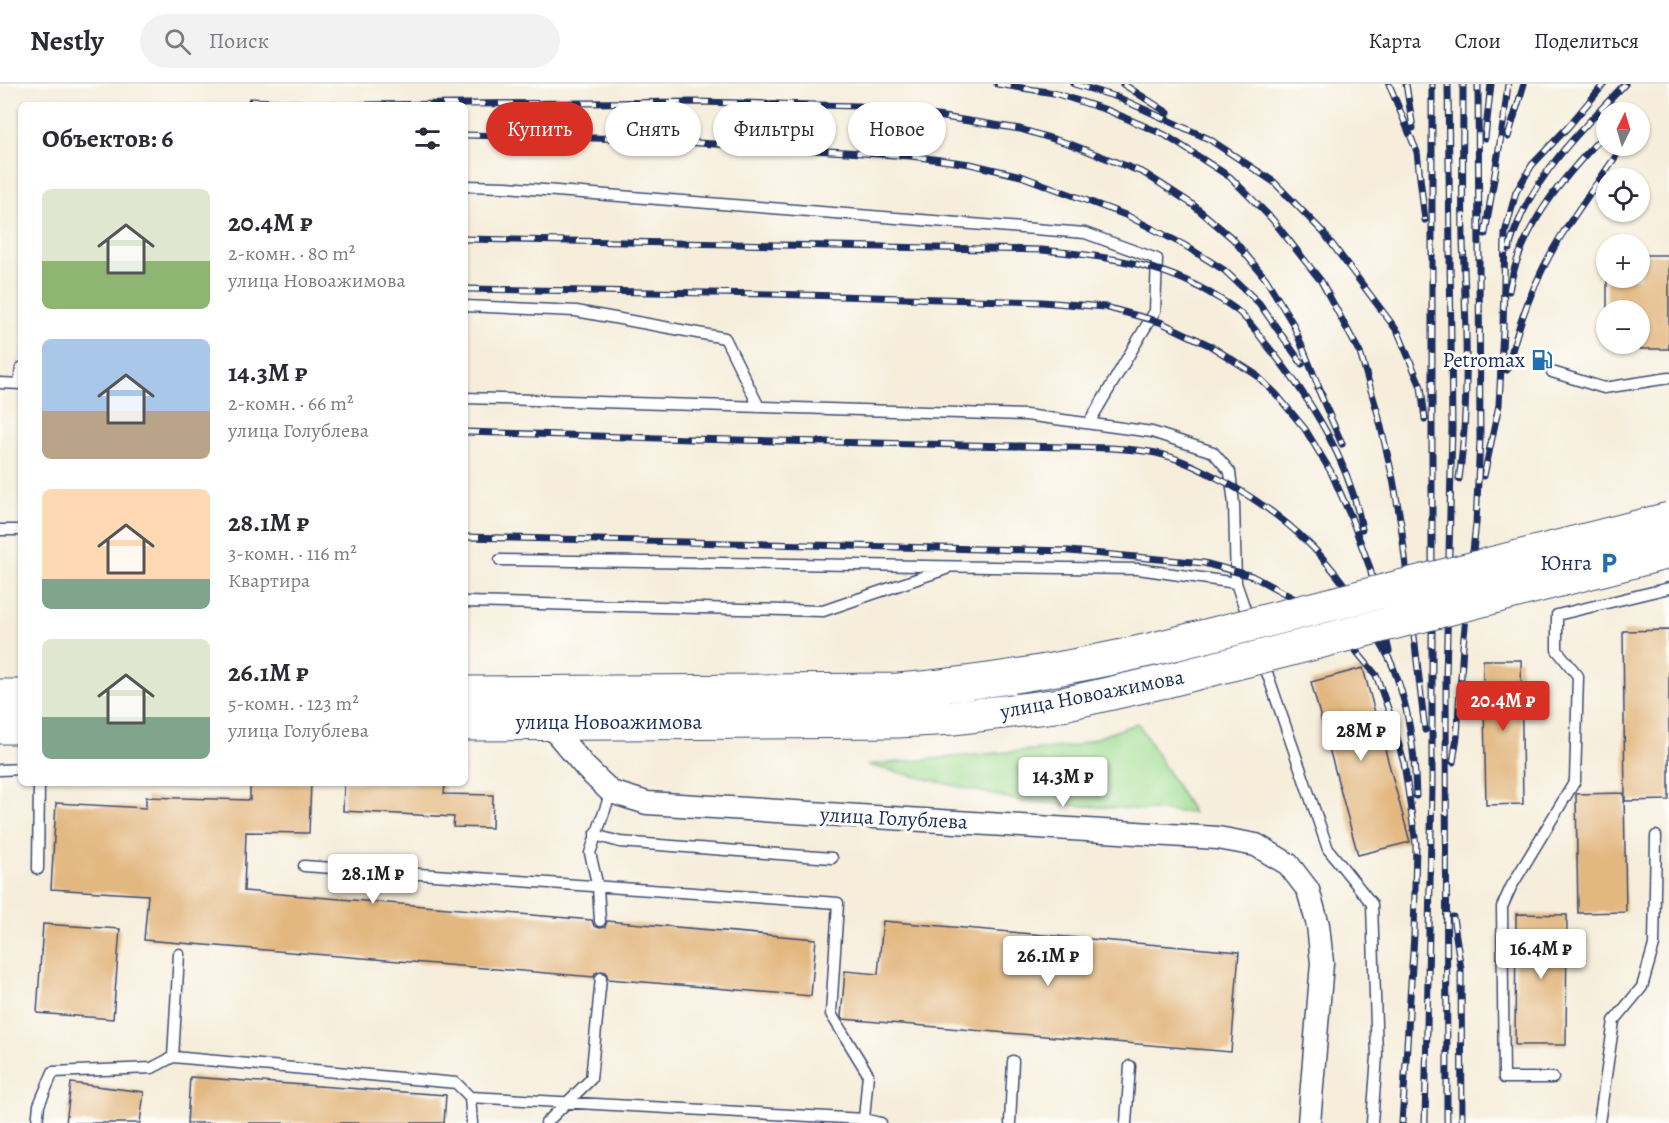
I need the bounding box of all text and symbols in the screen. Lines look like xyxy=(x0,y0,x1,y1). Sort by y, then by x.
search box xyxy=(140,14,560,68)
text: Nestly xyxy=(30,22,104,60)
icon: search xyxy=(161,25,194,58)
text: Поиск xyxy=(209,26,269,56)
text: Карта xyxy=(1368,27,1421,55)
text: Слои xyxy=(1454,27,1501,55)
text: Поделиться xyxy=(1534,27,1639,55)
chip: Купить xyxy=(486,102,593,156)
chip: Снять xyxy=(605,102,701,156)
chip: Фильтры xyxy=(713,102,836,156)
chip: Новое xyxy=(848,102,946,156)
north arrow xyxy=(1596,102,1650,156)
map controls xyxy=(1596,102,1650,354)
text: Объектов: 6 xyxy=(42,121,173,156)
icon: filters xyxy=(411,122,444,155)
button: locate xyxy=(1596,168,1650,222)
text: 20.4M ₽ xyxy=(228,205,313,240)
icon: home xyxy=(90,213,162,285)
button: + xyxy=(1596,234,1650,288)
text: 2-комн. · 80 m² xyxy=(228,240,355,267)
text: улица Новоажимова xyxy=(228,267,406,294)
button: − xyxy=(1596,300,1650,354)
place label: Petromax xyxy=(1443,346,1525,374)
fuel station icon: Petromax xyxy=(1530,348,1554,372)
text: 14.3M ₽ xyxy=(228,355,307,390)
icon: home xyxy=(90,363,162,435)
text: 2-комн. · 66 m² xyxy=(228,390,353,417)
text: улица Голублева xyxy=(228,417,369,444)
text: 28.1M ₽ xyxy=(228,505,309,540)
icon: home xyxy=(90,513,162,585)
text: 3-комн. · 116 m² xyxy=(228,540,357,567)
place label: Юнга xyxy=(1540,549,1592,577)
parking icon: Юнга xyxy=(1597,551,1621,575)
text: Квартира xyxy=(228,567,310,594)
text: 26.1M ₽ xyxy=(228,655,309,690)
street label: улица Новоажимова xyxy=(997,662,1187,726)
icon: home xyxy=(90,663,162,735)
pin: 20.4M ₽ xyxy=(1448,681,1558,732)
text: 20.4M ₽ xyxy=(1470,687,1536,714)
text: 5-комн. · 123 m² xyxy=(228,690,359,717)
street label: улица Новоажимова xyxy=(515,708,703,736)
pin: 28M ₽ xyxy=(1319,711,1403,762)
text: улица Голублева xyxy=(228,717,369,744)
text: 28M ₽ xyxy=(1336,717,1386,744)
pin: 14.3M ₽ xyxy=(1008,757,1118,808)
text: 14.3M ₽ xyxy=(1032,763,1094,790)
street label: улица Голублева xyxy=(818,800,969,836)
pin: 28.1M ₽ xyxy=(318,854,428,905)
text: 28.1M ₽ xyxy=(342,860,404,887)
pin: 16.4M ₽ xyxy=(1486,929,1596,980)
text: 16.4M ₽ xyxy=(1510,935,1572,962)
pin: 26.1M ₽ xyxy=(993,936,1103,987)
text: 26.1M ₽ xyxy=(1017,942,1079,969)

